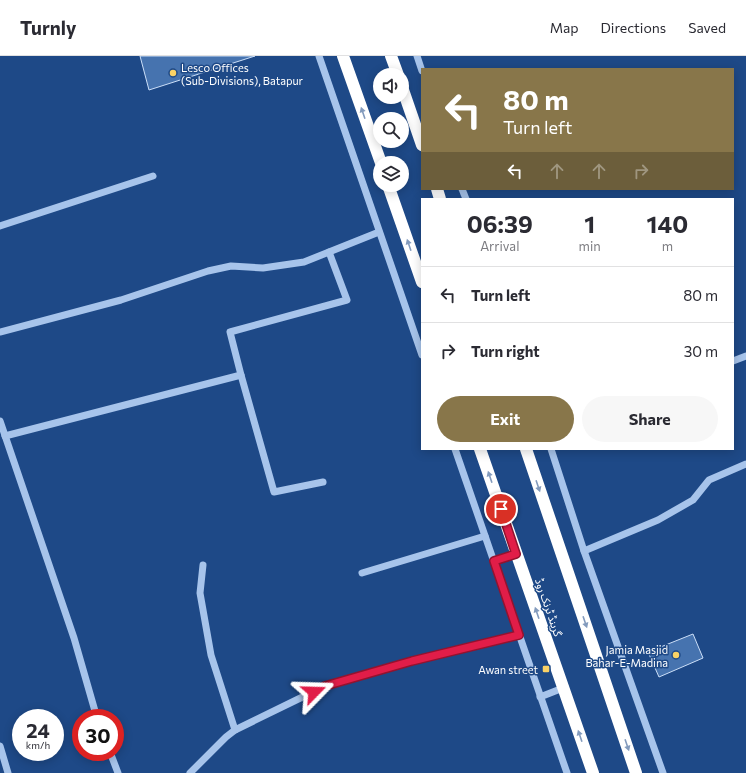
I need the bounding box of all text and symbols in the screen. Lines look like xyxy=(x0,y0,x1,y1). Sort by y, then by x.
text: Turnly xyxy=(20,16,76,39)
text: Map xyxy=(550,19,579,36)
text: Directions xyxy=(601,19,666,36)
text: Saved xyxy=(688,19,726,36)
place label: Lesco Offices (Sub-Divisions), Batapur xyxy=(181,61,304,87)
marker: Lesco Offices (Sub-Divisions), Batapur xyxy=(168,68,178,78)
map controls xyxy=(373,68,409,192)
button: sound xyxy=(373,68,409,104)
text: 80 m xyxy=(503,82,569,116)
icon: left xyxy=(437,84,489,136)
one-way arrow xyxy=(360,107,366,119)
button: search xyxy=(373,112,409,148)
text: Turn left xyxy=(503,116,572,138)
button: layers xyxy=(373,156,409,192)
icon: left xyxy=(504,160,526,182)
icon: ahead xyxy=(546,160,568,182)
icon: ahead xyxy=(588,160,610,182)
icon: right xyxy=(630,160,652,182)
text: 06:39 xyxy=(467,209,533,238)
text: 1 xyxy=(584,209,595,238)
text: 140 xyxy=(647,209,688,238)
text: Arrival xyxy=(480,238,519,254)
text: min xyxy=(579,238,601,254)
text: m xyxy=(662,238,673,254)
one-way arrow xyxy=(406,239,412,251)
icon: left xyxy=(437,284,459,306)
text: Turn left xyxy=(471,286,530,304)
text: 80 m xyxy=(683,286,718,304)
icon: right xyxy=(437,340,459,362)
text: Turn right xyxy=(471,342,540,360)
text: 30 m xyxy=(684,342,718,360)
button: Exit xyxy=(437,396,574,442)
button: Share xyxy=(582,396,718,442)
one-way arrow xyxy=(487,471,493,483)
one-way arrow xyxy=(535,480,541,492)
pin xyxy=(484,492,518,526)
icon: arrive xyxy=(490,498,512,520)
street label: گرینڈ ٹرنک روڈ xyxy=(532,576,565,639)
one-way arrow xyxy=(534,607,540,619)
one-way arrow xyxy=(582,617,588,629)
place label: Jamia Masjid Bahar-E-Madina xyxy=(585,643,668,669)
marker: Jamia Masjid Bahar-E-Madina xyxy=(671,650,681,660)
place label: Awan street xyxy=(478,663,538,676)
marker: Awan street xyxy=(541,664,551,674)
position arrow xyxy=(293,671,335,713)
speed limit sign: 30 xyxy=(72,709,124,761)
text: 24 xyxy=(26,718,50,742)
one-way arrow xyxy=(576,730,582,742)
text: km/h xyxy=(26,739,50,751)
one-way arrow xyxy=(624,740,630,752)

